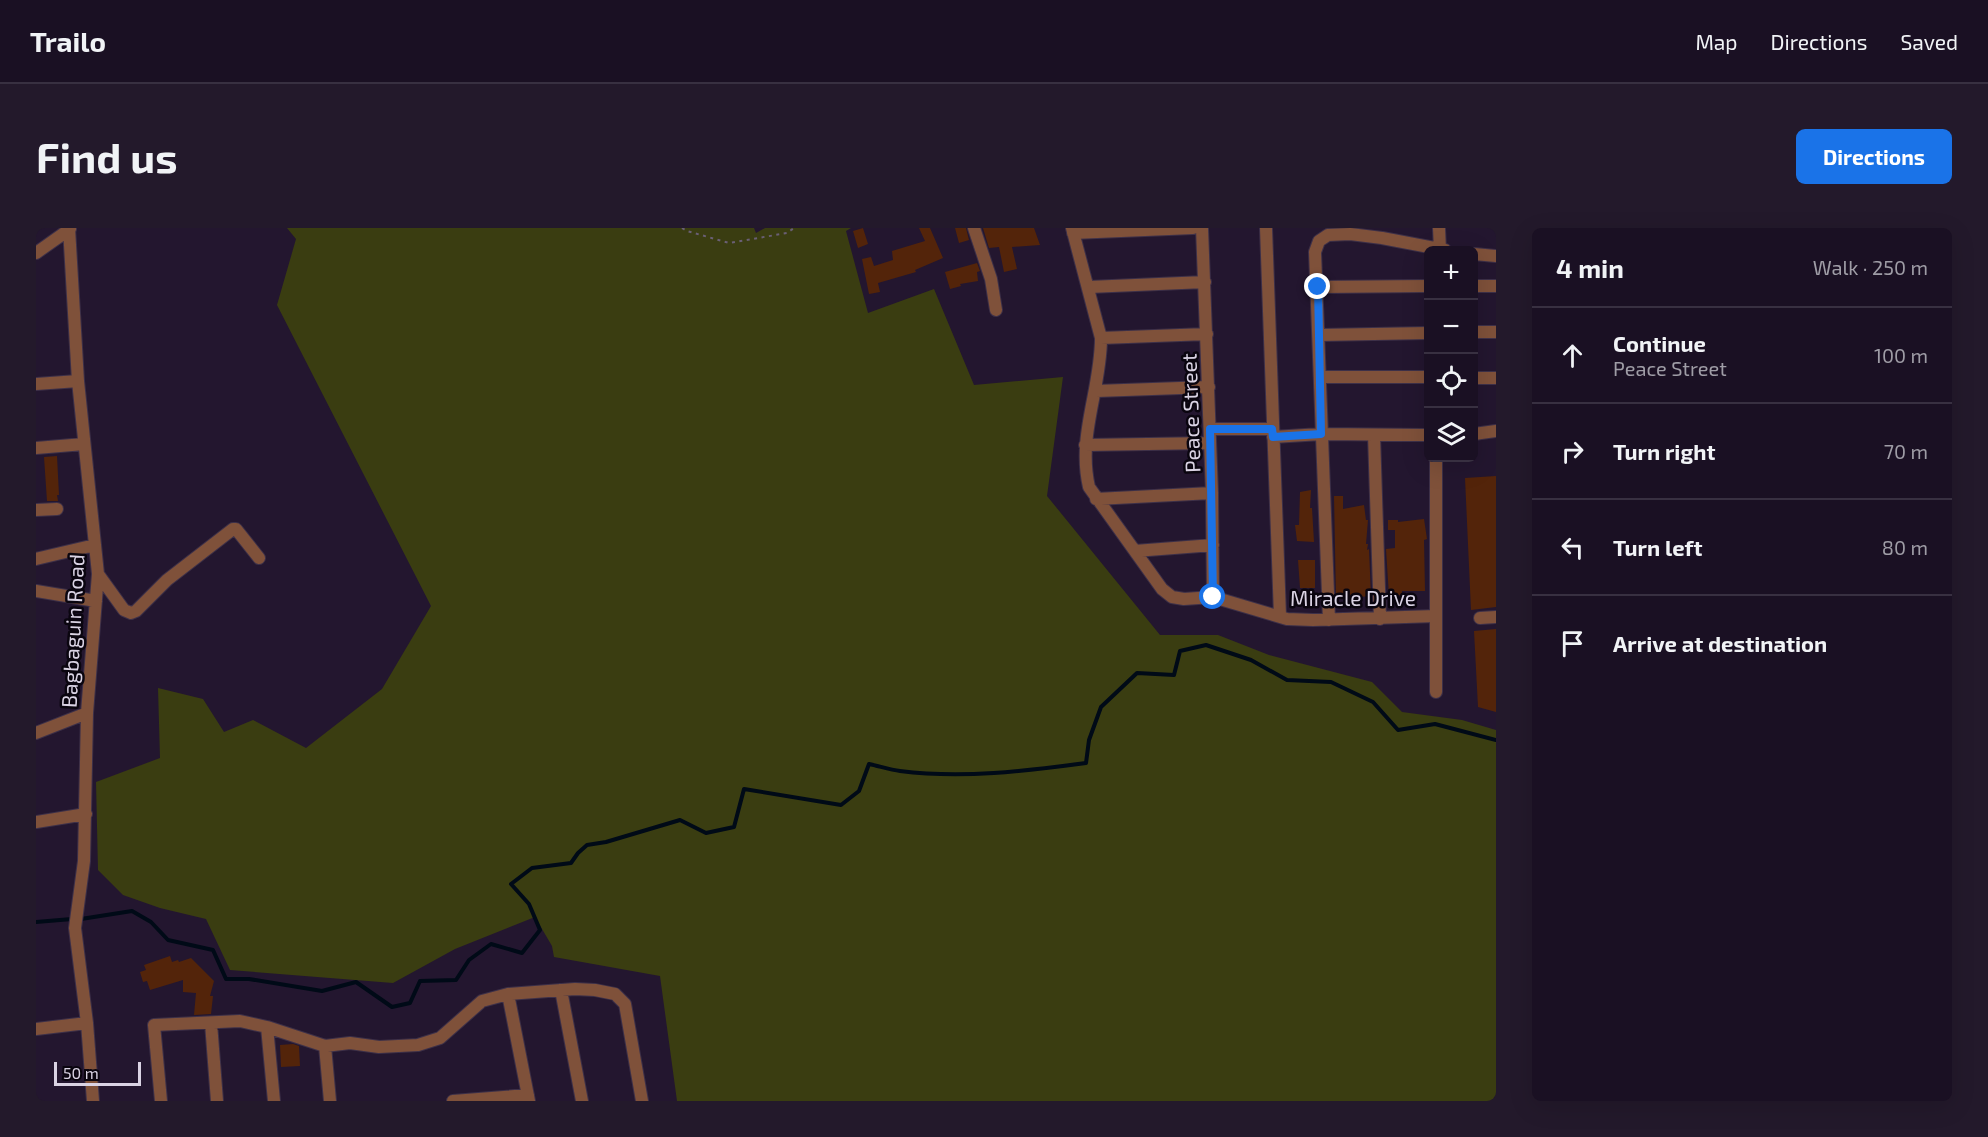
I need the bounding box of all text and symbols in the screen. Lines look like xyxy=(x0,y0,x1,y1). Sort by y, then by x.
text: Trailo xyxy=(30,24,106,58)
text: Map xyxy=(1695,29,1738,54)
text: Directions xyxy=(1771,29,1867,54)
text: Saved xyxy=(1900,29,1958,54)
button: Directions xyxy=(1796,129,1952,184)
text: Find us xyxy=(36,131,178,181)
map controls xyxy=(1424,246,1478,462)
button: + xyxy=(1424,246,1478,300)
text: 4 min xyxy=(1556,252,1624,283)
text: Walk · 250 m xyxy=(1813,255,1928,279)
route end xyxy=(1304,273,1330,299)
button: − xyxy=(1424,300,1478,354)
text: Continue xyxy=(1613,330,1706,356)
icon: ahead xyxy=(1556,339,1589,372)
text: 100 m xyxy=(1874,343,1928,367)
street label: Peace Street xyxy=(1175,353,1205,473)
button: locate xyxy=(1424,354,1478,408)
text: Peace Street xyxy=(1613,356,1727,380)
button: layers xyxy=(1424,408,1478,462)
icon: right xyxy=(1556,435,1589,468)
text: Turn right xyxy=(1613,438,1715,464)
text: 70 m xyxy=(1884,439,1928,463)
icon: left xyxy=(1556,531,1589,564)
text: Turn left xyxy=(1613,534,1702,560)
text: 80 m xyxy=(1882,535,1928,559)
street label: Bagbaguin Road xyxy=(55,553,89,709)
route start xyxy=(1199,583,1225,609)
street label: Miracle Drive xyxy=(1290,585,1416,610)
icon: arrive xyxy=(1556,627,1589,660)
text: Arrive at destination xyxy=(1613,630,1827,656)
scale bar xyxy=(54,1059,141,1086)
text: 50 m xyxy=(63,1063,99,1082)

